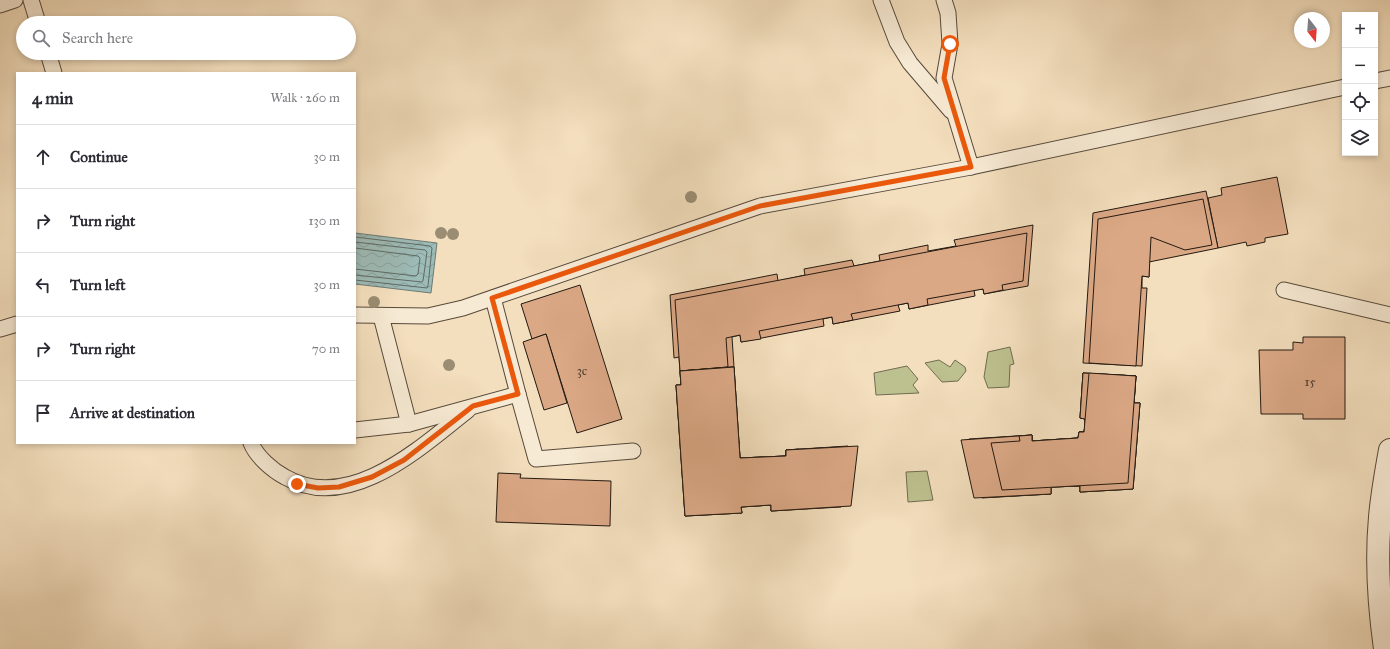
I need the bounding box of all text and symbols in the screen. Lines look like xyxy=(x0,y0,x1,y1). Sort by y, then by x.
north arrow xyxy=(1294,12,1330,48)
map controls xyxy=(1342,12,1378,156)
button: + xyxy=(1342,12,1378,48)
search box xyxy=(16,16,356,60)
icon: search xyxy=(30,27,52,49)
text: Search here xyxy=(62,29,133,47)
route start xyxy=(941,35,959,53)
button: − xyxy=(1342,48,1378,84)
button: locate xyxy=(1342,84,1378,120)
text: 4 min xyxy=(32,88,73,109)
text: Walk · 260 m xyxy=(270,90,340,106)
button: layers xyxy=(1342,120,1378,156)
icon: ahead xyxy=(32,146,54,168)
text: Continue xyxy=(70,148,128,166)
text: 30 m xyxy=(314,149,340,165)
icon: right xyxy=(32,210,54,232)
text: Turn right xyxy=(70,212,135,230)
text: 130 m xyxy=(308,213,340,229)
icon: left xyxy=(32,274,54,296)
text: Turn left xyxy=(70,276,126,294)
text: 30 m xyxy=(314,277,340,293)
icon: right xyxy=(32,338,54,360)
text: Turn right xyxy=(70,340,135,358)
text: 70 m xyxy=(312,341,340,357)
house number: 3c xyxy=(577,363,588,379)
house number: 15 xyxy=(1304,374,1316,390)
icon: arrive xyxy=(32,402,54,424)
text: Arrive at destination xyxy=(70,404,195,422)
route end xyxy=(288,475,306,493)

